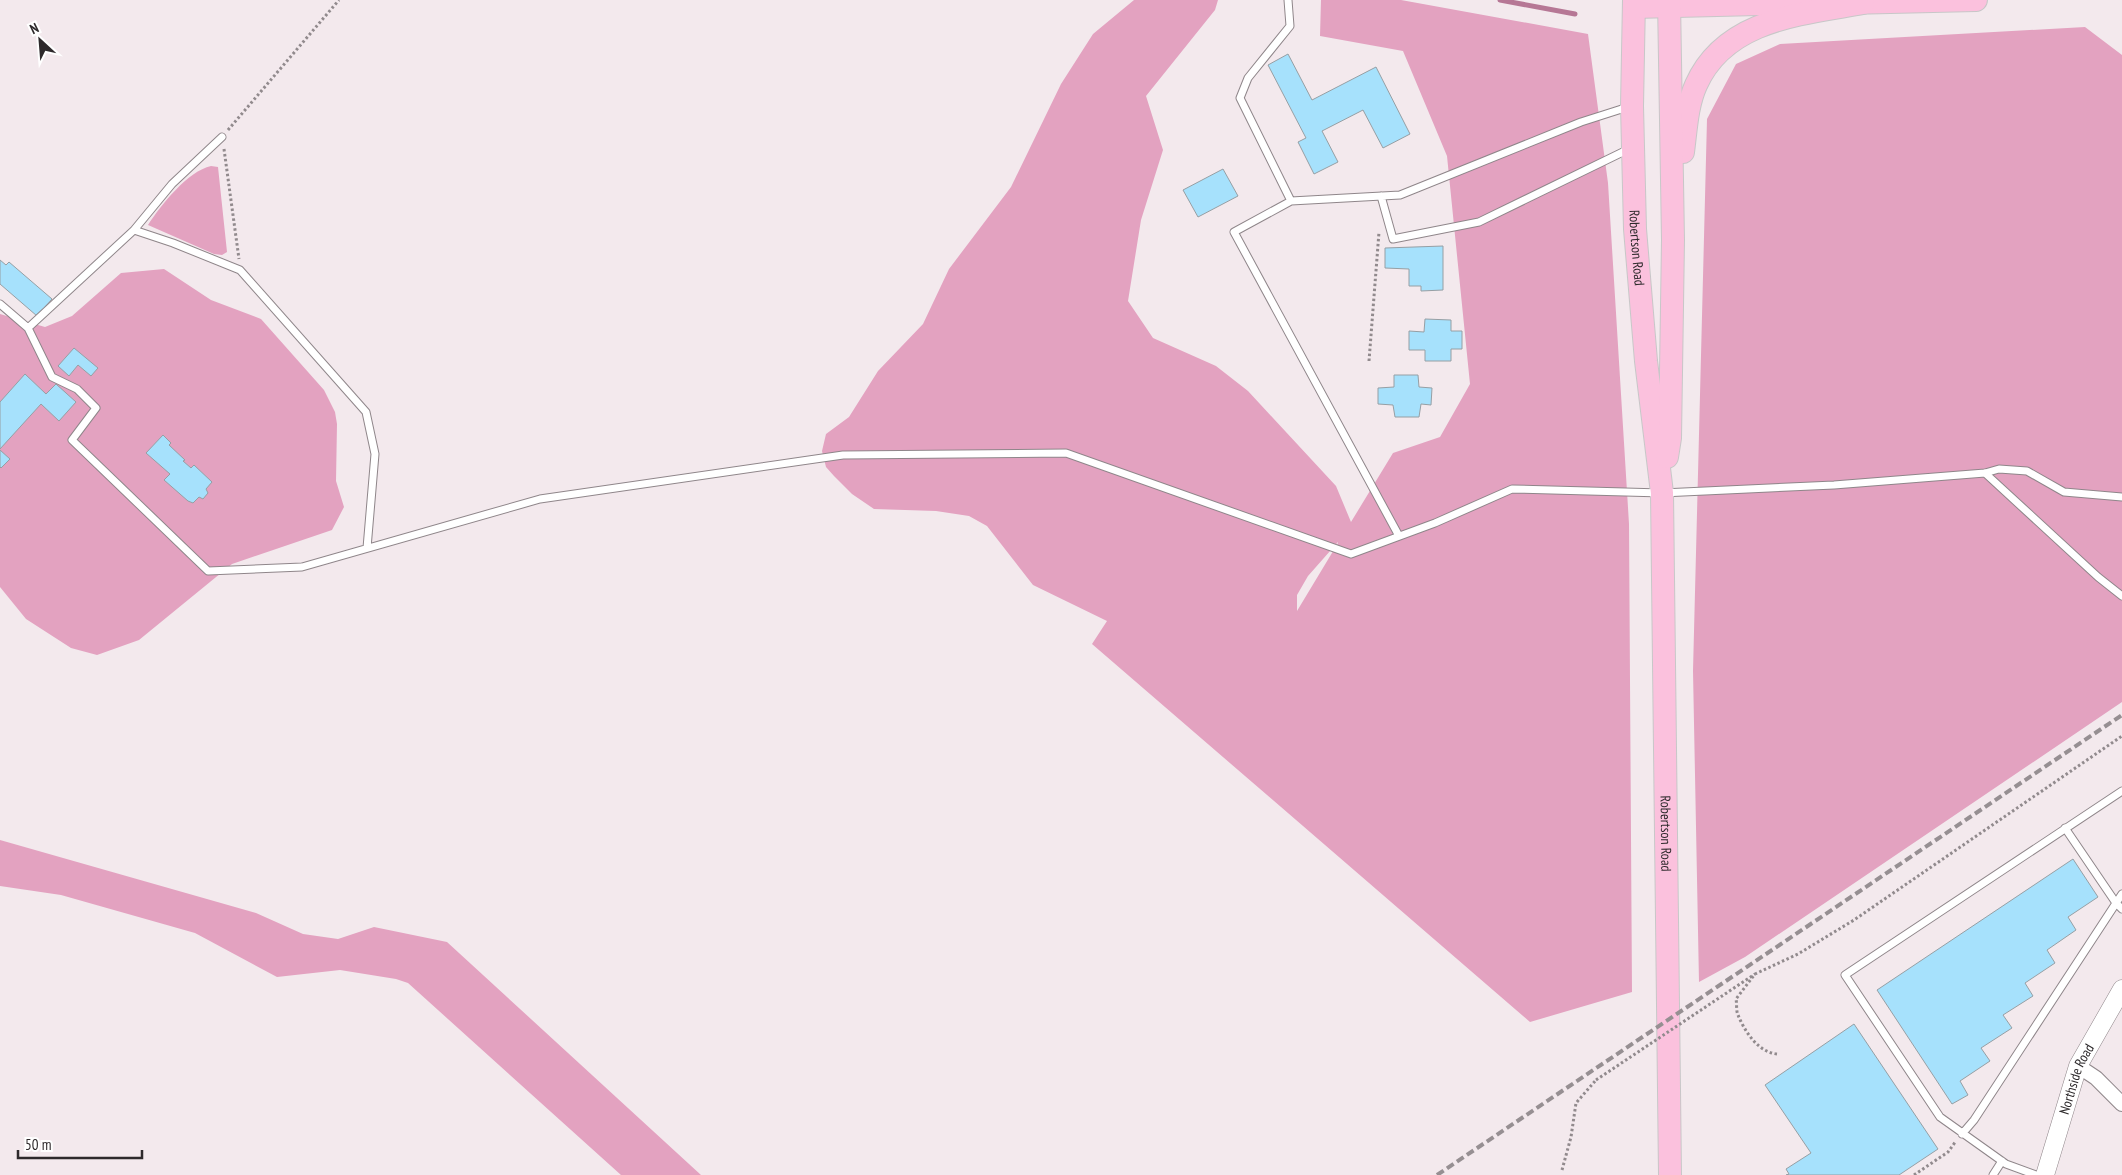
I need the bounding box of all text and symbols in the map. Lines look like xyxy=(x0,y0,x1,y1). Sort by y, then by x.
north arrow xyxy=(15,15,65,65)
text: N xyxy=(27,19,42,38)
street label: Robertson Road xyxy=(1626,210,1649,287)
street label: Robertson Road xyxy=(1657,795,1675,872)
street label: Northside Road xyxy=(2055,1040,2098,1117)
scale bar xyxy=(18,1128,141,1160)
text: 50 m xyxy=(25,1135,51,1154)

